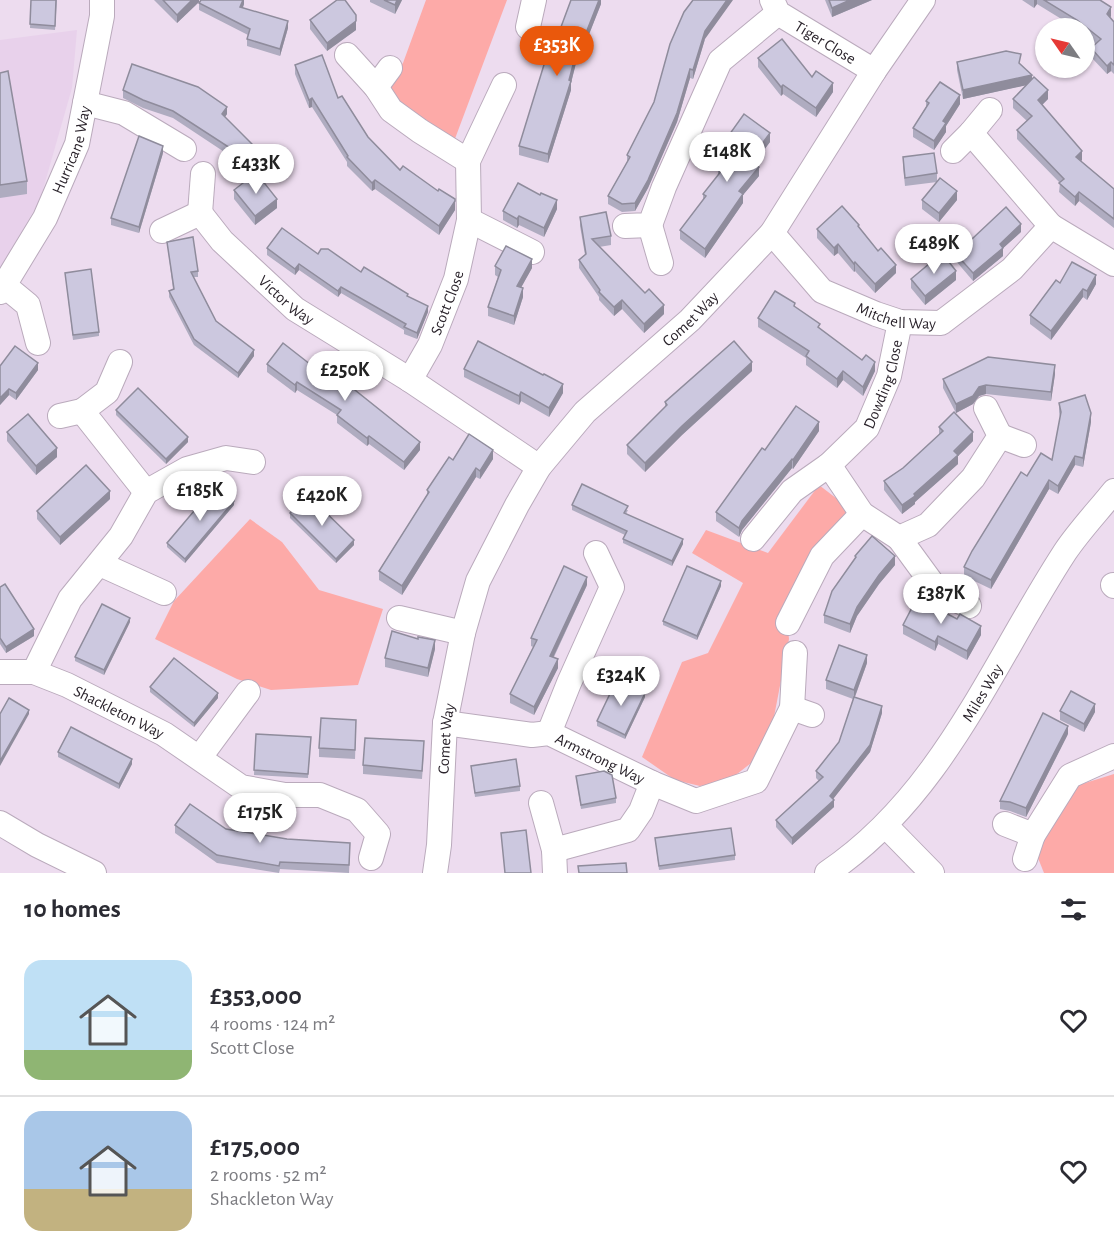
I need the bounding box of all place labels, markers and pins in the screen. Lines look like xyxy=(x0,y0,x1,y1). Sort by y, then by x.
pin: £353K xyxy=(515,26,599,77)
pin: £148K xyxy=(685,132,769,183)
pin: £433K xyxy=(214,144,298,195)
pin: £489K xyxy=(892,224,976,275)
pin: £250K xyxy=(303,351,387,402)
pin: £185K xyxy=(158,471,242,522)
pin: £420K xyxy=(280,476,364,527)
pin: £387K xyxy=(899,574,983,625)
pin: £324K xyxy=(579,656,663,707)
pin: £175K xyxy=(218,793,302,844)

